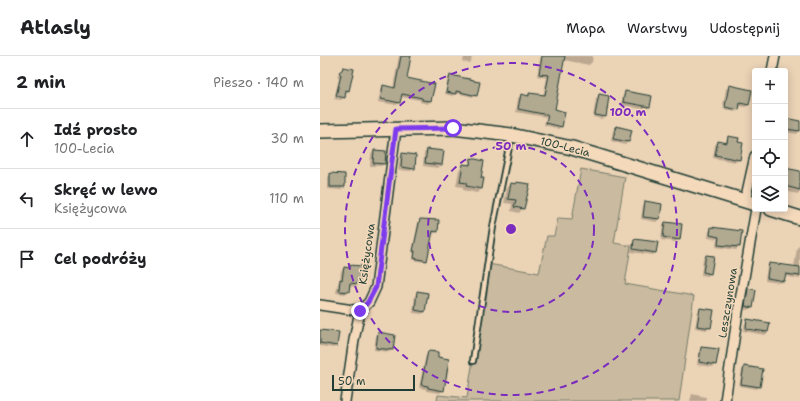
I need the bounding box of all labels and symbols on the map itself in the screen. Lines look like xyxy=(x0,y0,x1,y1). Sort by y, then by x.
text: 100 m xyxy=(610,104,647,120)
route start xyxy=(444,119,462,137)
street label: 100-Lecia xyxy=(538,134,592,160)
text: 50 m xyxy=(496,138,527,154)
street label: Księżycowa xyxy=(355,222,379,286)
centre of rings xyxy=(504,222,518,236)
street label: Leszczynowa xyxy=(715,267,741,339)
route end xyxy=(351,302,369,320)
scale bar xyxy=(332,373,415,392)

